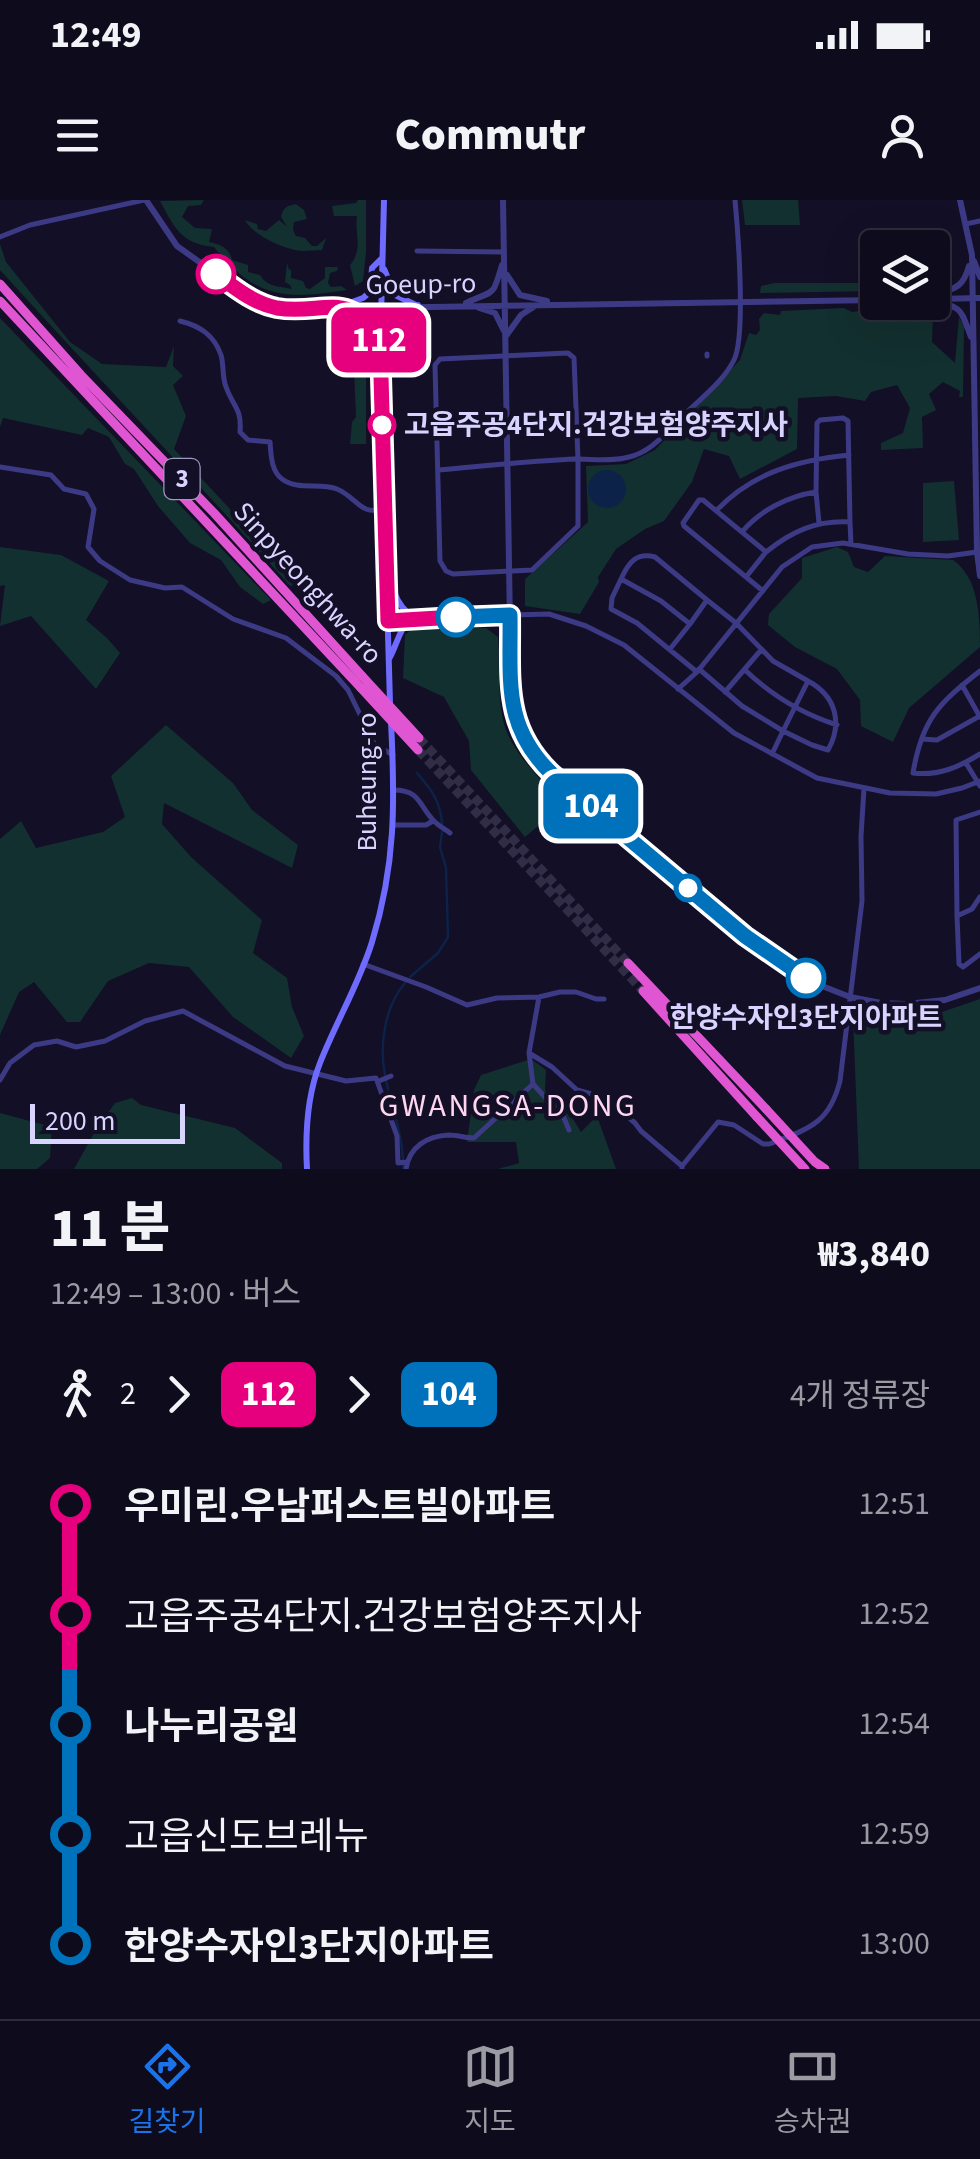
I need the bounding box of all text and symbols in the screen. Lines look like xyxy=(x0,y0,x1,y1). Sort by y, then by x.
text: 12:49 xyxy=(50,8,142,62)
text: Commutr xyxy=(395,103,585,167)
icon: menu xyxy=(50,108,105,163)
icon: person xyxy=(875,108,930,163)
map controls xyxy=(860,230,950,320)
button: layers xyxy=(860,230,950,320)
unlabelled marker xyxy=(197,255,235,293)
street label: Goeup-ro xyxy=(365,263,477,305)
line badge: 112 xyxy=(322,308,436,372)
text: 112 xyxy=(351,315,407,365)
place label: 고읍주공4단지.건강보험양주지사 xyxy=(404,405,788,445)
marker: 고읍주공4단지.건강보험양주지사 xyxy=(369,412,395,438)
road number: 3 xyxy=(164,459,200,499)
street label: Sinpyeonghwa-ro xyxy=(224,493,392,673)
unlabelled marker xyxy=(437,598,475,636)
street label: Buheung-ro xyxy=(347,713,387,851)
line badge: 104 xyxy=(534,774,648,838)
text: 104 xyxy=(563,781,619,831)
unlabelled marker xyxy=(675,875,701,901)
marker: 한양수자인3단지아파트 xyxy=(787,959,825,997)
place label: 한양수자인3단지아파트 xyxy=(670,998,942,1038)
district label: GWANGSA-DONG xyxy=(379,1083,637,1129)
scale bar xyxy=(30,1099,185,1144)
text: 200 m xyxy=(45,1101,116,1141)
text: 11 분 xyxy=(50,1190,170,1268)
text: ₩3,840 xyxy=(818,1227,930,1281)
text: 12:49 – 13:00 · 버스 xyxy=(50,1271,301,1317)
icon: walk xyxy=(50,1367,105,1422)
icon: forward xyxy=(151,1367,206,1422)
icon: forward xyxy=(331,1367,386,1422)
text: 112 xyxy=(241,1369,296,1419)
text: 104 xyxy=(421,1369,477,1419)
text: 2 xyxy=(120,1371,136,1417)
text: 4개 정류장 xyxy=(790,1373,930,1419)
text: 우미린.우남퍼스트빌아파트 xyxy=(124,1480,555,1534)
text: 12:51 xyxy=(858,1481,930,1527)
text: 고읍주공4단지.건강보험양주지사 xyxy=(124,1590,642,1644)
text: 12:52 xyxy=(858,1591,930,1637)
text: 나누리공원 xyxy=(124,1700,299,1754)
text: 12:54 xyxy=(858,1701,930,1747)
text: 고읍신도브레뉴 xyxy=(124,1810,369,1864)
text: 12:59 xyxy=(858,1811,930,1857)
text: 한양수자인3단지아파트 xyxy=(124,1920,494,1974)
text: 13:00 xyxy=(858,1921,930,1967)
tab: 길찾기 xyxy=(128,2039,206,2142)
tab: 지도 xyxy=(463,2039,518,2142)
tab: 승차권 xyxy=(774,2039,852,2142)

